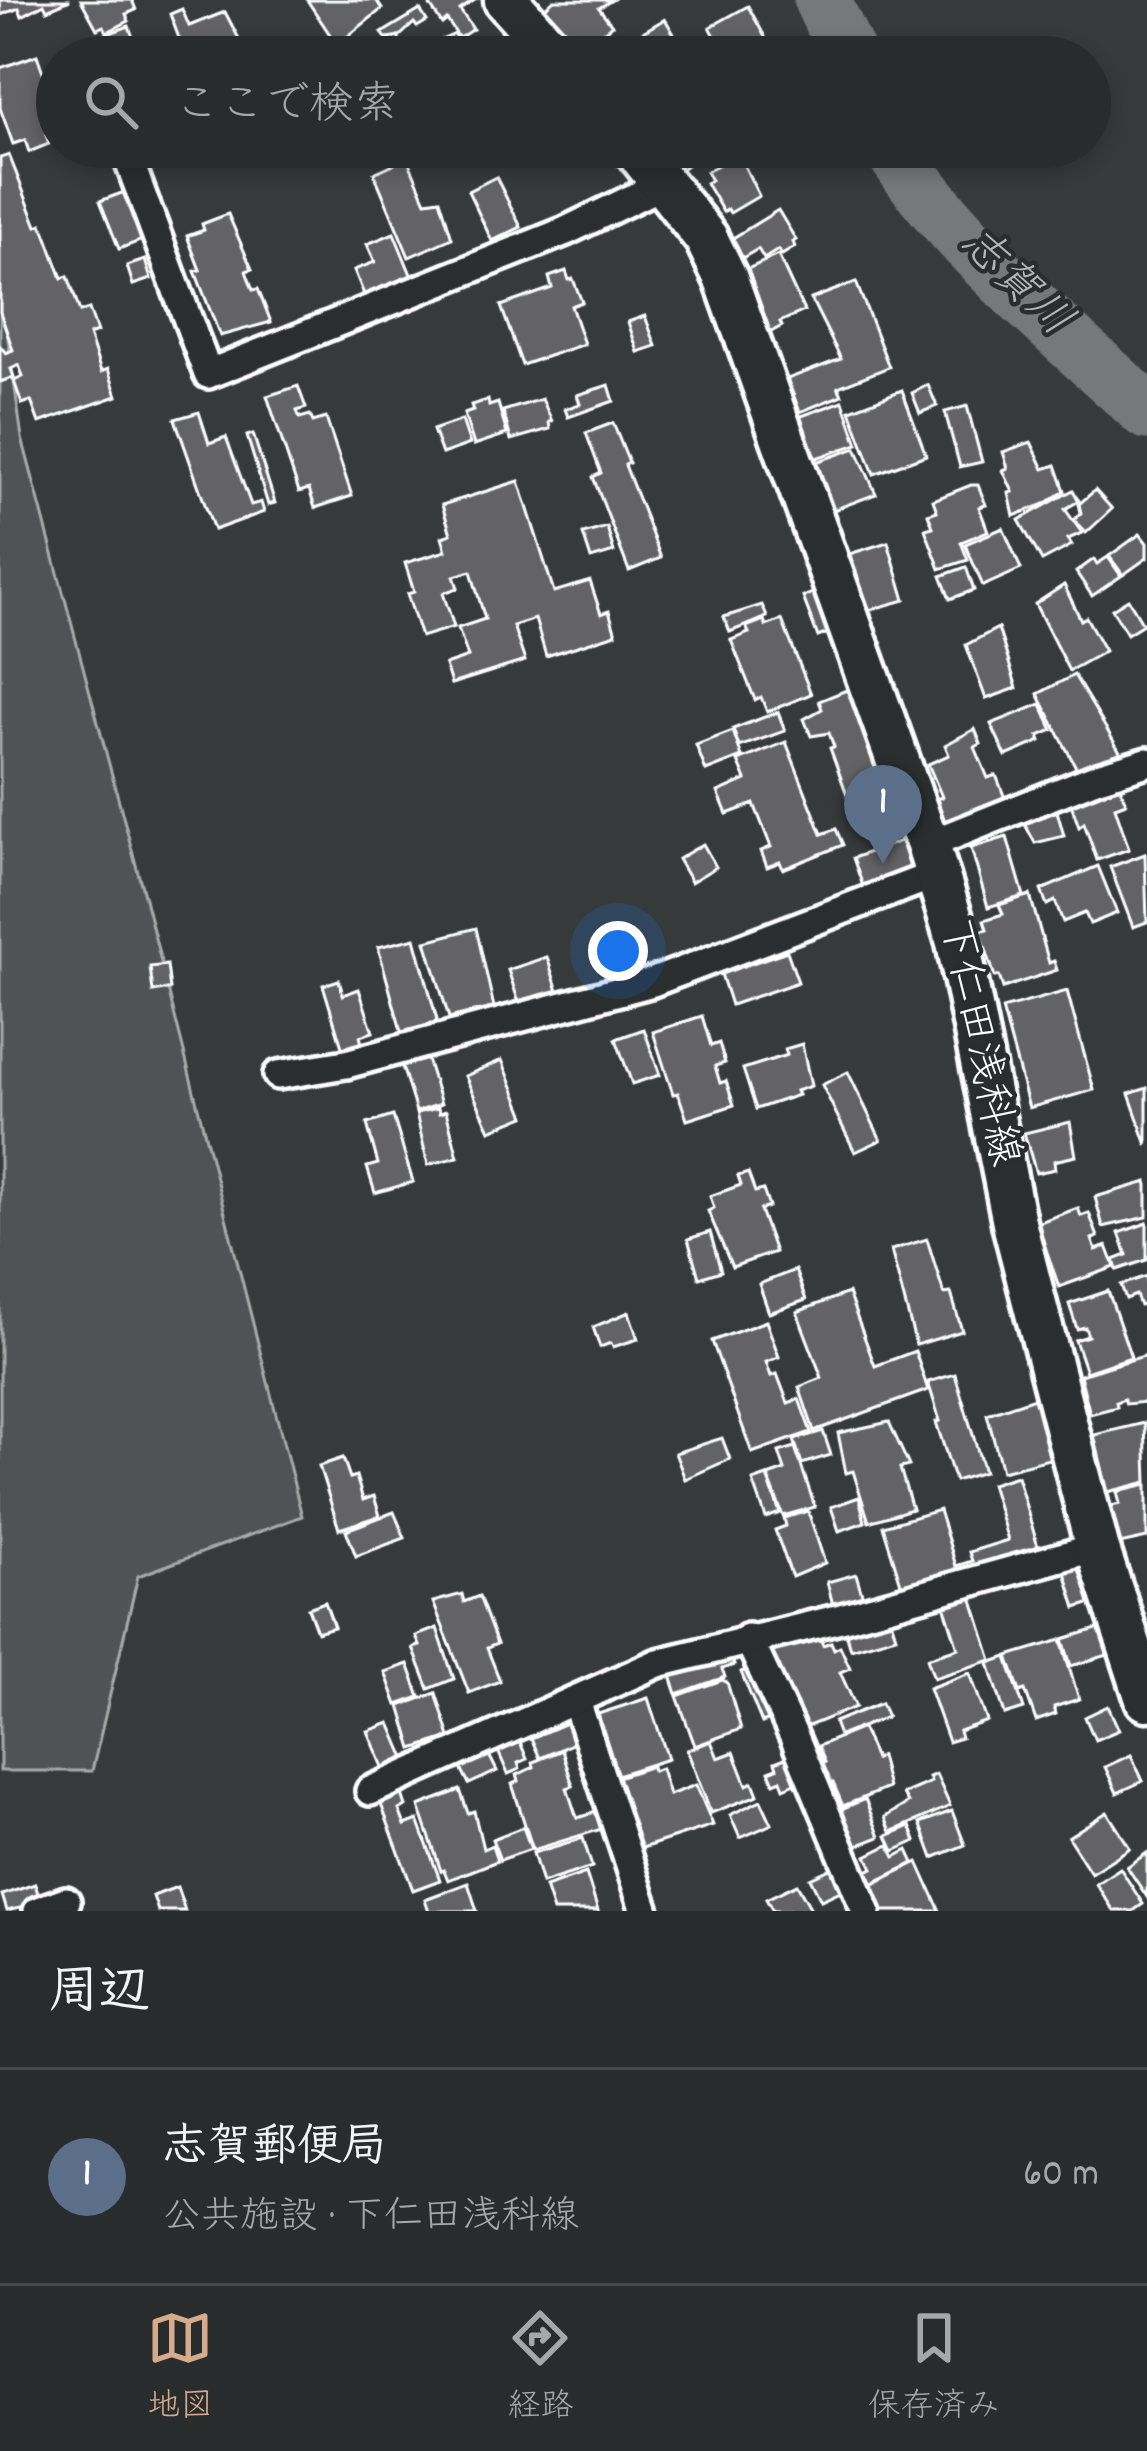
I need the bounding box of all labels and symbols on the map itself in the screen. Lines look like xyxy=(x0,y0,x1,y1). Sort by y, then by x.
water label: 志賀川 xyxy=(943,214,1085,354)
pin: 1 xyxy=(844,765,922,864)
street label: 下仁田浅科線 xyxy=(920,914,1032,1172)
your location xyxy=(588,921,648,981)

